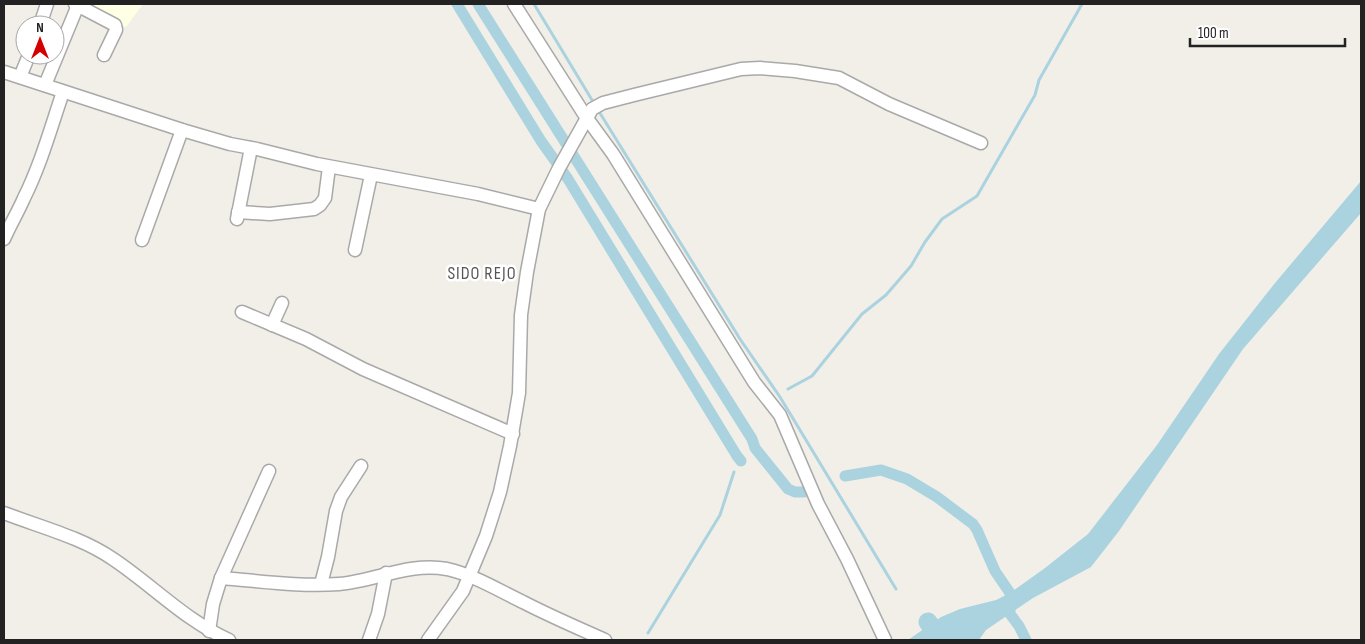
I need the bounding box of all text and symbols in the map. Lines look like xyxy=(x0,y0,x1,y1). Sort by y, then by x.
north arrow xyxy=(15,15,65,65)
scale bar xyxy=(1190,15,1345,47)
text: N xyxy=(36,19,44,36)
text: 100 m xyxy=(1198,24,1229,43)
district label: SIDO REJO xyxy=(447,263,517,284)

